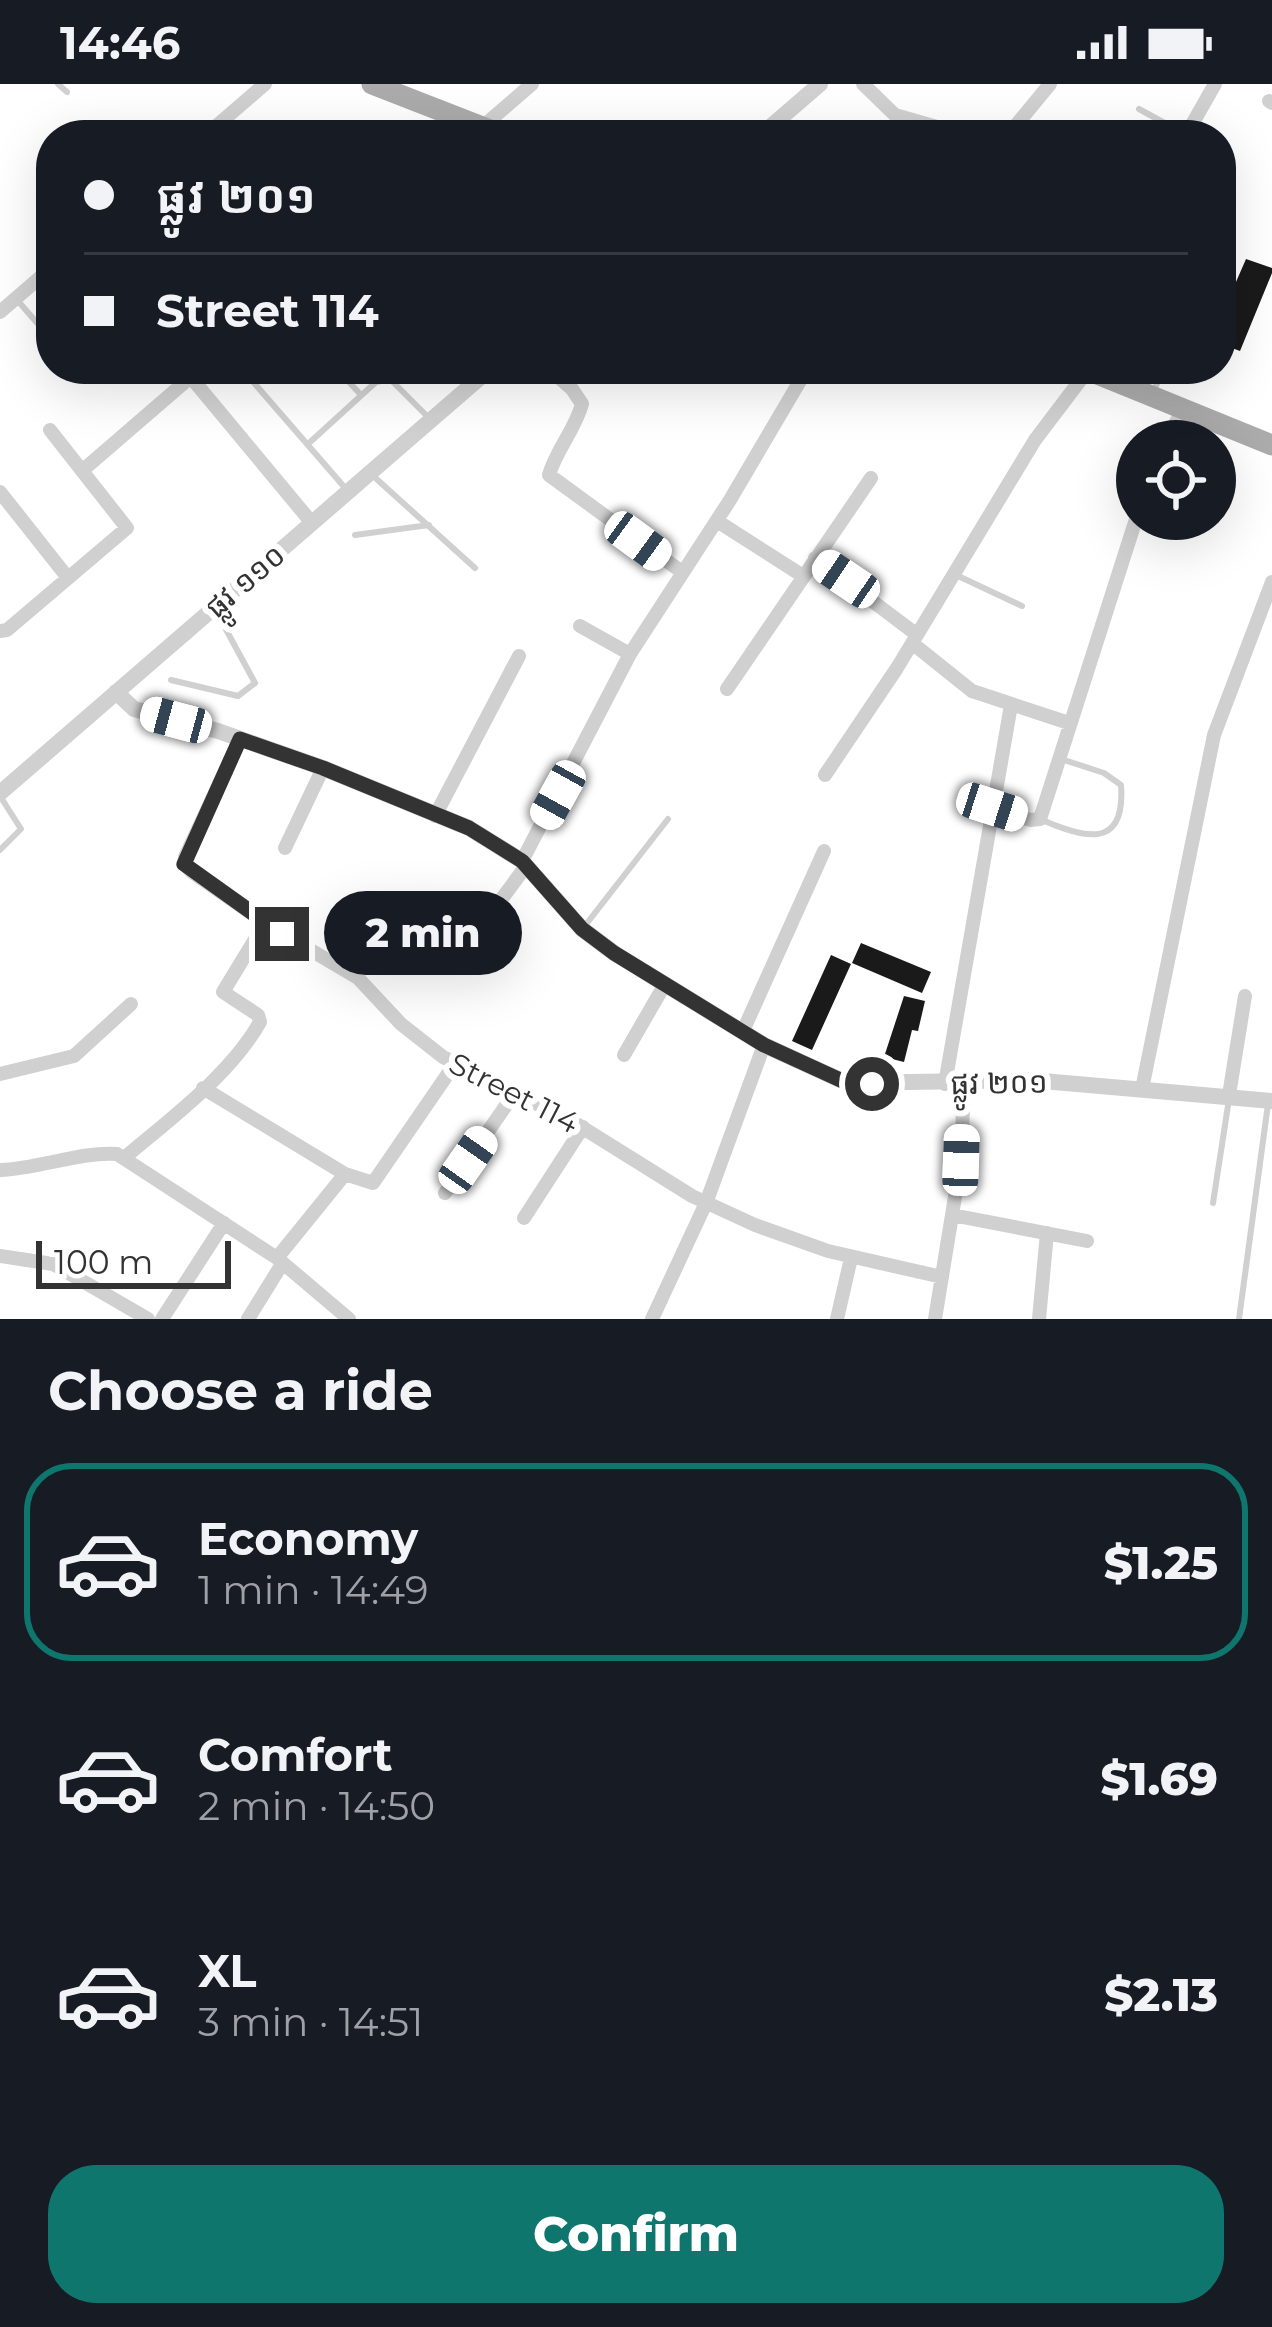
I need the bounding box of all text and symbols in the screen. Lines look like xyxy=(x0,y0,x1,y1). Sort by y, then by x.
text: 14:46 xyxy=(60,15,180,70)
text: ផ្លូវ ២០១ xyxy=(156,169,316,224)
text: Street 114 xyxy=(156,283,379,338)
map controls xyxy=(1116,420,1236,540)
button: locate xyxy=(1116,420,1236,540)
car xyxy=(598,505,678,577)
street label: ផ្លូវ ១១០ xyxy=(197,536,298,632)
car xyxy=(806,544,886,614)
car xyxy=(137,693,215,747)
car xyxy=(525,755,591,835)
car xyxy=(952,779,1032,835)
callout: 2 min xyxy=(324,892,522,976)
route end xyxy=(255,907,309,961)
text: 2 min xyxy=(366,909,480,957)
street label: Street 114 xyxy=(443,1045,585,1141)
route start xyxy=(845,1057,899,1111)
street label: ផ្លូវ ២០១ xyxy=(950,1064,1048,1110)
car xyxy=(433,1120,503,1200)
car xyxy=(942,1123,980,1197)
scale bar xyxy=(36,1235,231,1288)
text: 100 m xyxy=(54,1242,153,1282)
text: Choose a ride xyxy=(48,1358,433,1424)
icon: car xyxy=(54,1508,162,1616)
text: Economy xyxy=(198,1511,418,1566)
text: $1.25 xyxy=(1104,1535,1218,1590)
text: 1 min · 14:49 xyxy=(198,1566,428,1614)
icon: car xyxy=(54,1724,162,1832)
text: Comfort xyxy=(198,1727,393,1782)
text: $1.69 xyxy=(1101,1751,1218,1806)
text: 2 min · 14:50 xyxy=(198,1782,435,1830)
icon: car xyxy=(54,1940,162,2048)
text: XL xyxy=(198,1943,256,1998)
text: $2.13 xyxy=(1104,1967,1218,2022)
text: 3 min · 14:51 xyxy=(198,1998,423,2046)
button: Confirm xyxy=(48,2165,1224,2303)

